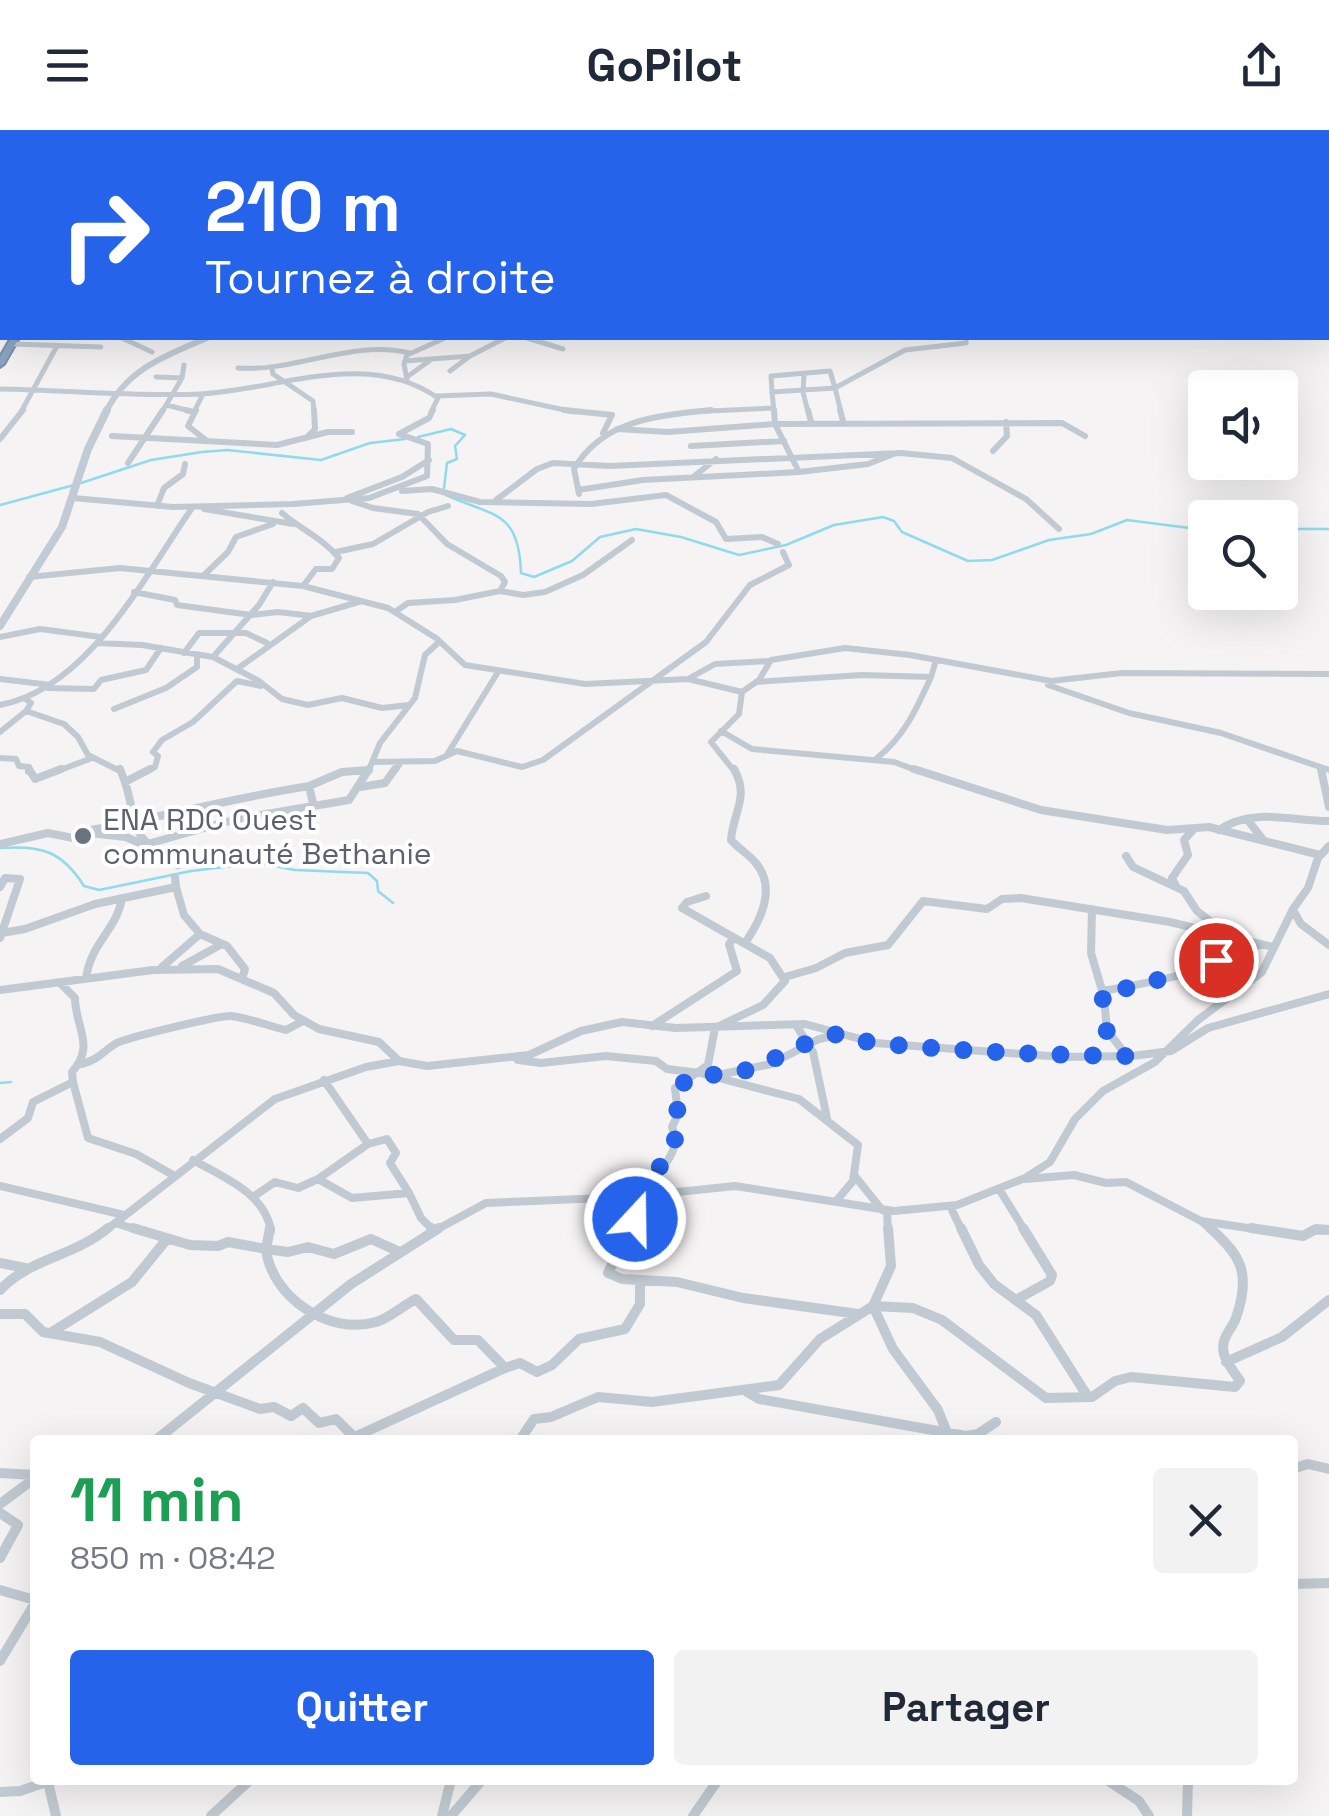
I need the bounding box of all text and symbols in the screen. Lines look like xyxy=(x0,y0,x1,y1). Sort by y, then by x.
text: GoPilot xyxy=(587,37,742,94)
icon: menu xyxy=(40,38,95,93)
icon: share xyxy=(1234,38,1289,93)
text: 210 m xyxy=(205,162,401,251)
icon: right xyxy=(40,170,170,300)
text: Tournez à droite xyxy=(205,249,556,306)
map controls xyxy=(1188,370,1298,610)
button: sound xyxy=(1188,370,1298,480)
button: search xyxy=(1188,500,1298,610)
place label: ENA RDC Ouest communauté Bethanie xyxy=(103,800,432,873)
marker: ENA RDC Ouest communauté Bethanie xyxy=(72,825,94,847)
pin xyxy=(1174,918,1259,1003)
icon: arrive xyxy=(1189,933,1244,988)
position arrow xyxy=(583,1167,687,1271)
text: 11 min xyxy=(70,1462,244,1539)
button: close xyxy=(1153,1468,1258,1573)
text: 850 m · 08:42 xyxy=(70,1538,276,1578)
button: Quitter xyxy=(70,1650,654,1765)
button: Partager xyxy=(674,1650,1258,1765)

